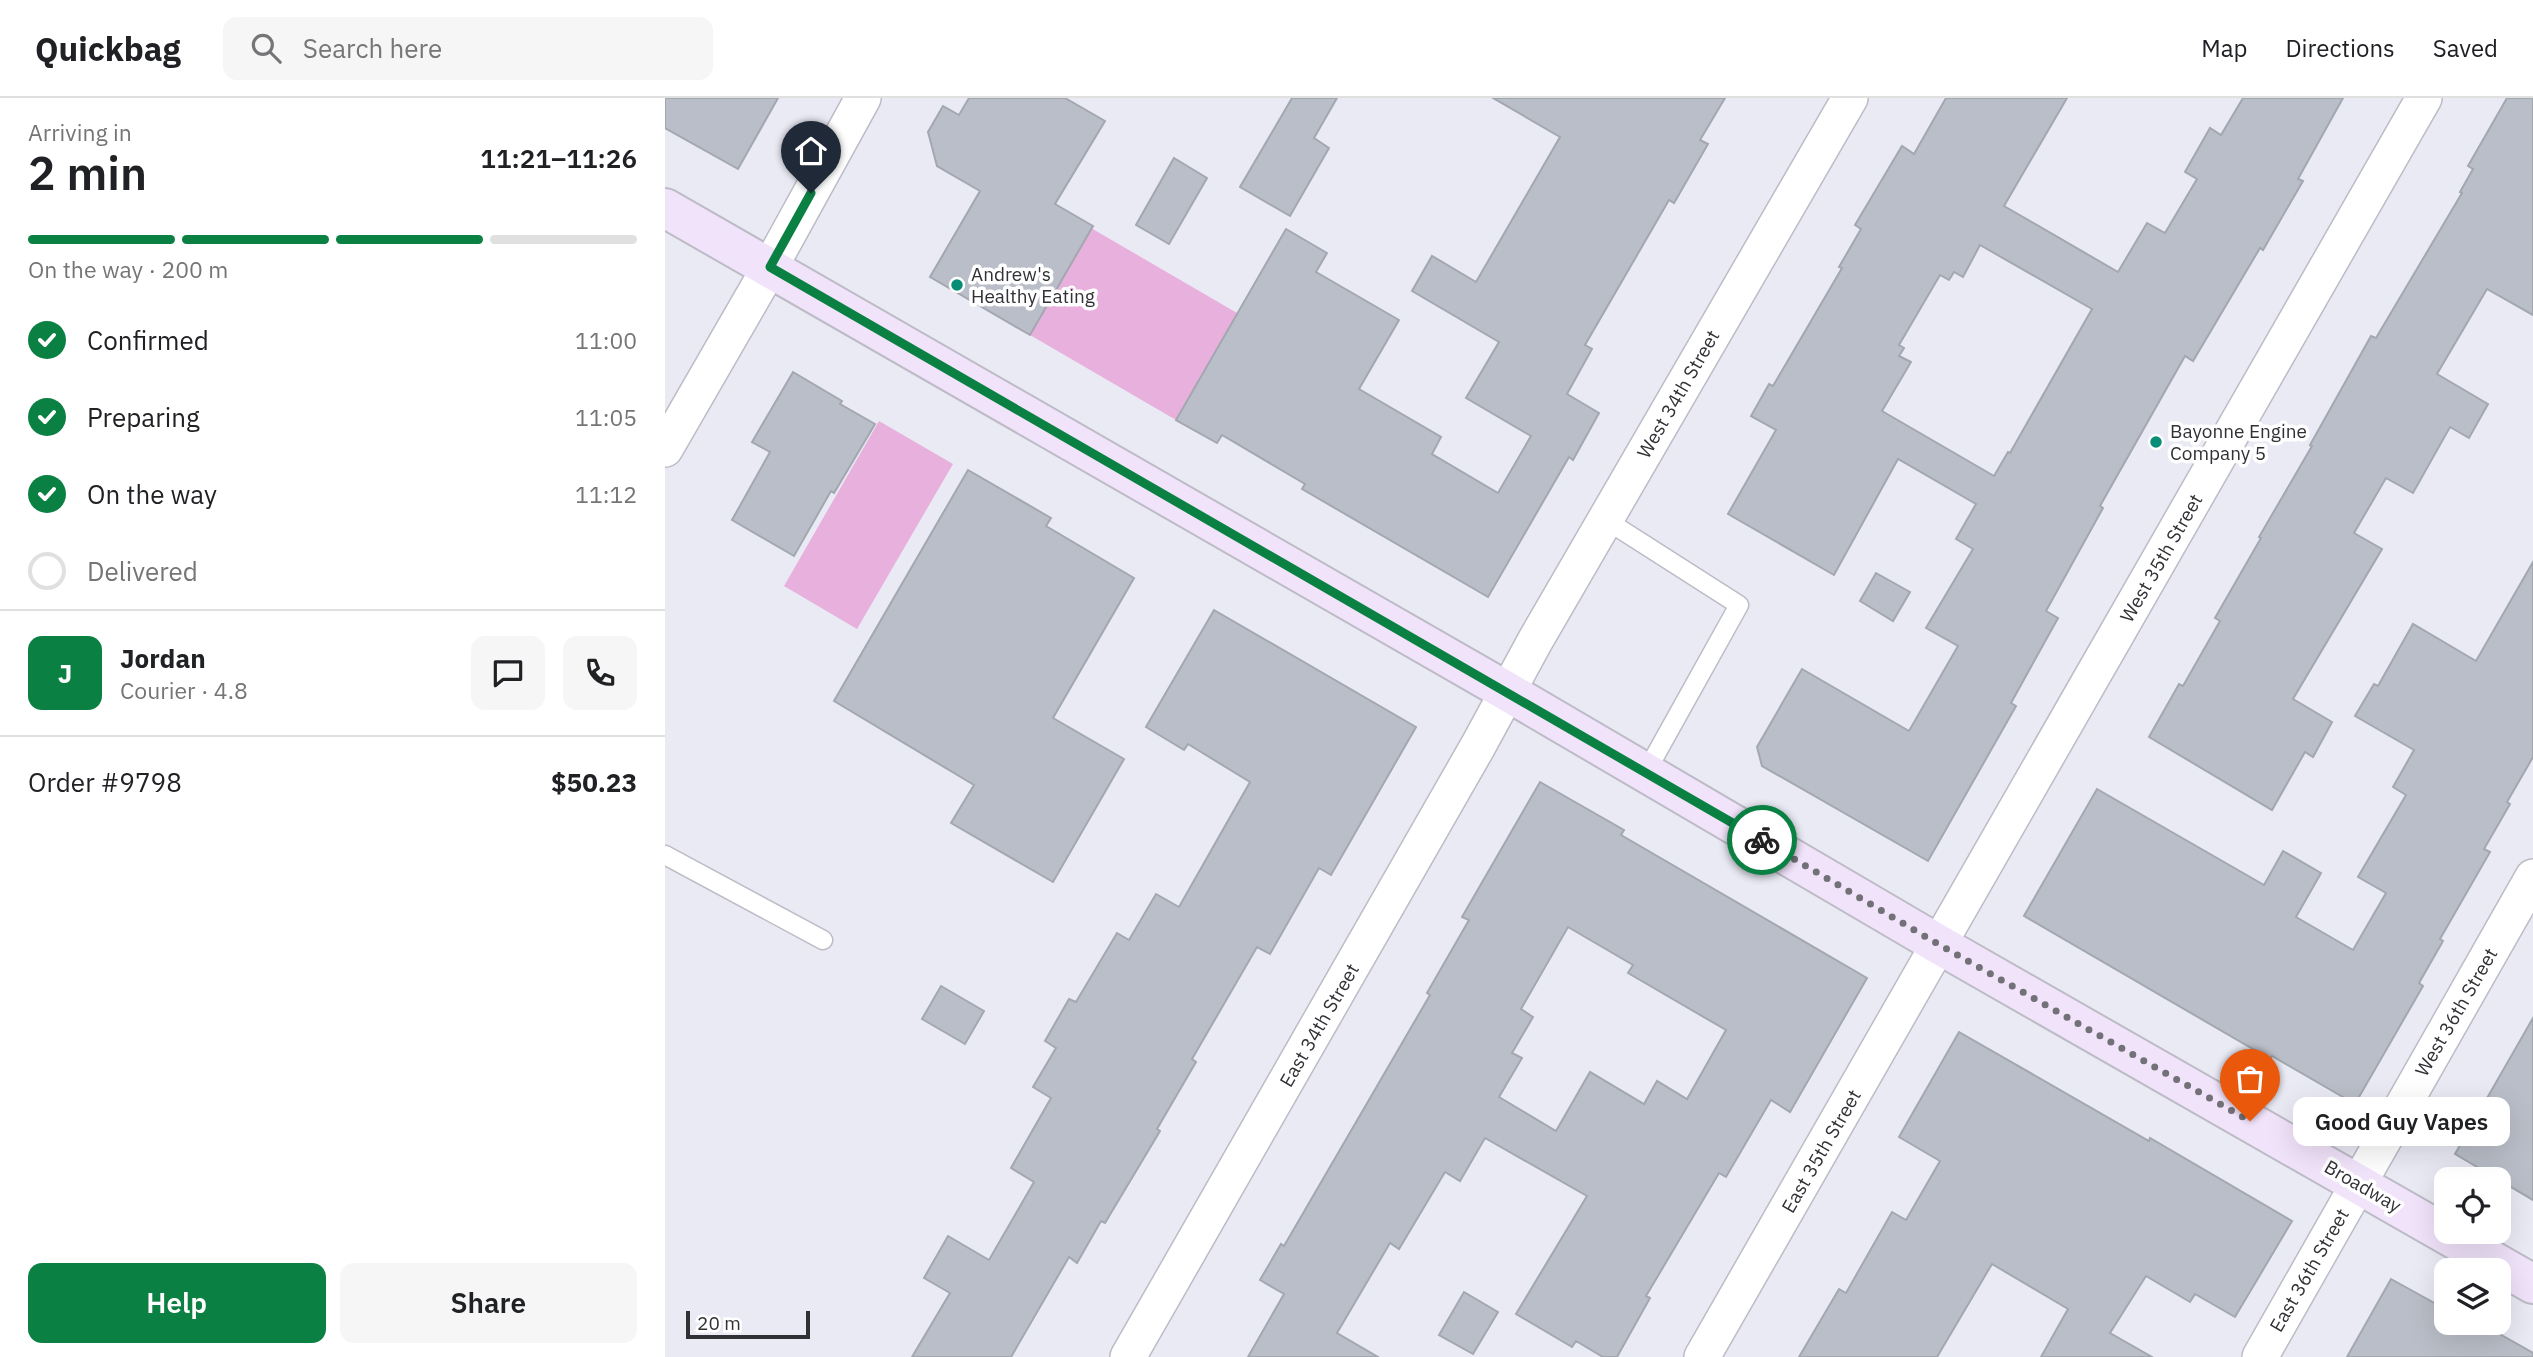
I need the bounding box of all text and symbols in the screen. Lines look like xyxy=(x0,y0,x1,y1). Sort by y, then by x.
search box xyxy=(223,17,713,80)
text: Quickbag xyxy=(35,27,181,70)
icon: search xyxy=(247,29,285,67)
text: Search here xyxy=(303,31,442,65)
text: Map xyxy=(2201,32,2247,64)
text: Directions xyxy=(2285,32,2395,64)
text: Saved xyxy=(2433,32,2498,64)
text: Arriving in xyxy=(28,117,132,147)
pin xyxy=(781,121,841,193)
icon: home xyxy=(792,132,830,170)
text: 11:21–11:26 xyxy=(480,141,637,175)
text: 2 min xyxy=(28,143,147,203)
text: On the way · 200 m xyxy=(28,254,228,284)
place label: Andrew's Healthy Eating xyxy=(971,262,1095,308)
marker: Andrew's Healthy Eating xyxy=(949,277,965,293)
icon: check xyxy=(28,321,66,359)
text: Confirmed xyxy=(87,323,209,357)
text: 11:00 xyxy=(575,325,637,355)
street label: West 34th Street xyxy=(1632,326,1724,462)
icon: check xyxy=(28,398,66,436)
text: Preparing xyxy=(87,400,200,434)
text: 11:05 xyxy=(575,402,637,432)
place label: Bayonne Engine Company 5 xyxy=(2170,419,2307,465)
marker: Bayonne Engine Company 5 xyxy=(2148,434,2164,450)
icon: check xyxy=(28,475,66,513)
text: On the way xyxy=(87,477,217,511)
text: 11:12 xyxy=(575,479,637,509)
street label: West 35th Street xyxy=(2115,490,2207,626)
text: Delivered xyxy=(87,554,198,588)
button: chat xyxy=(471,636,545,710)
button: phone xyxy=(563,636,637,710)
text: Jordan xyxy=(120,641,206,675)
text: J xyxy=(58,656,72,690)
text: Courier · 4.8 xyxy=(120,675,248,705)
text: Order #9798 xyxy=(28,765,182,799)
text: $50.23 xyxy=(551,765,637,799)
courier xyxy=(1727,805,1797,875)
icon: bike xyxy=(1743,821,1781,859)
street label: West 36th Street xyxy=(2410,944,2502,1080)
street label: East 34th Street xyxy=(1274,959,1364,1091)
pin xyxy=(2220,1049,2280,1121)
icon: bag xyxy=(2231,1060,2269,1098)
street label: East 35th Street xyxy=(1776,1085,1866,1217)
callout: Good Guy Vapes xyxy=(2292,1096,2509,1146)
text: Good Guy Vapes xyxy=(2315,1106,2488,1136)
street label: Broadway xyxy=(2320,1154,2406,1218)
map controls xyxy=(2434,1167,2511,1335)
button: locate xyxy=(2434,1167,2511,1244)
street label: East 36th Street xyxy=(2264,1204,2354,1336)
button: layers xyxy=(2434,1258,2511,1335)
button: Help xyxy=(28,1263,326,1343)
button: Share xyxy=(340,1263,637,1343)
scale bar xyxy=(686,1308,810,1340)
text: 20 m xyxy=(697,1311,741,1335)

